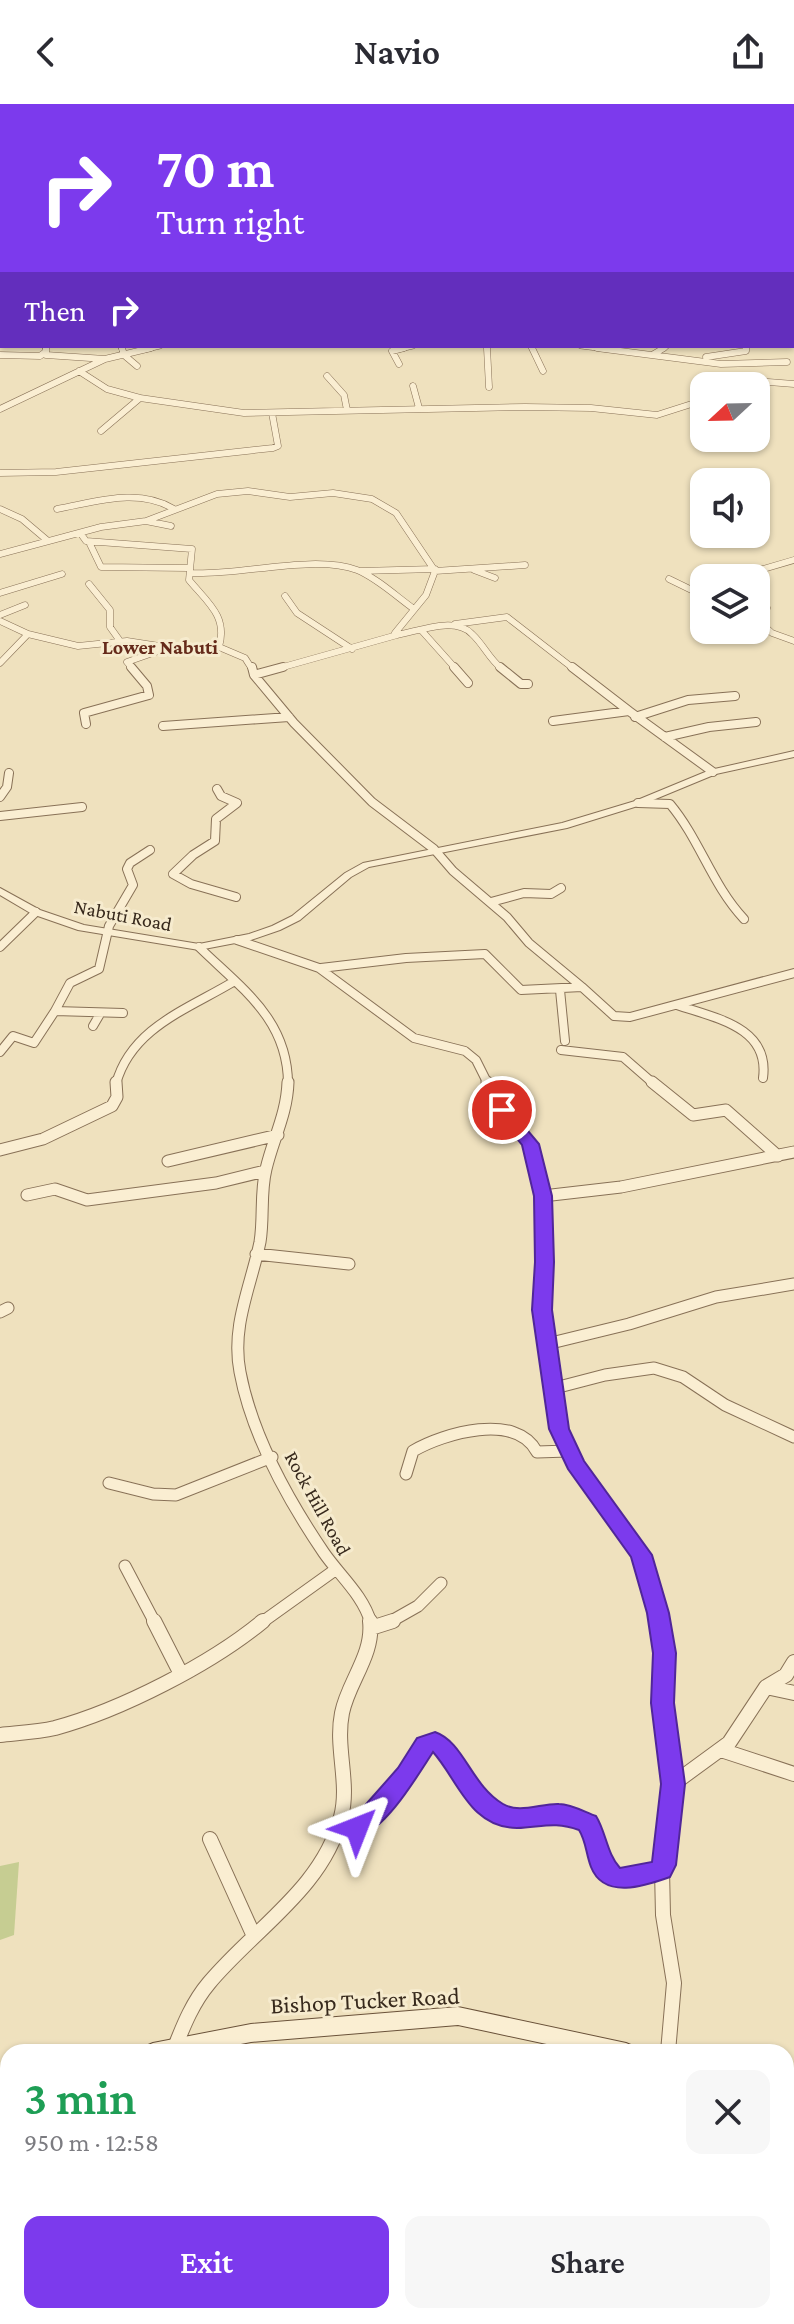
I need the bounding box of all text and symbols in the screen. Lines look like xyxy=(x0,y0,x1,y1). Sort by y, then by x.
icon: back xyxy=(24,30,68,74)
icon: share xyxy=(726,30,770,74)
text: Navio xyxy=(354,32,440,72)
icon: right xyxy=(24,136,128,240)
text: 70 m xyxy=(156,137,275,199)
text: Turn right xyxy=(156,202,304,242)
icon: right xyxy=(102,288,146,332)
text: Then xyxy=(24,294,86,327)
north arrow xyxy=(690,372,770,452)
map controls xyxy=(690,372,770,644)
button: sound xyxy=(690,468,770,548)
button: layers xyxy=(690,564,770,644)
district label: Lower Nabuti xyxy=(102,636,218,658)
street label: Nabuti Road xyxy=(72,895,174,935)
pin xyxy=(468,1076,536,1144)
icon: arrive xyxy=(480,1088,524,1132)
street label: Rock Hill Road xyxy=(280,1447,356,1559)
position arrow xyxy=(315,1786,399,1870)
street label: Bishop Tucker Road xyxy=(270,1982,461,2018)
button: close xyxy=(686,2070,770,2154)
text: 3 min xyxy=(24,2071,136,2124)
text: 950 m · 12:58 xyxy=(24,2128,159,2157)
button: Exit xyxy=(24,2216,389,2308)
button: Share xyxy=(405,2216,770,2308)

